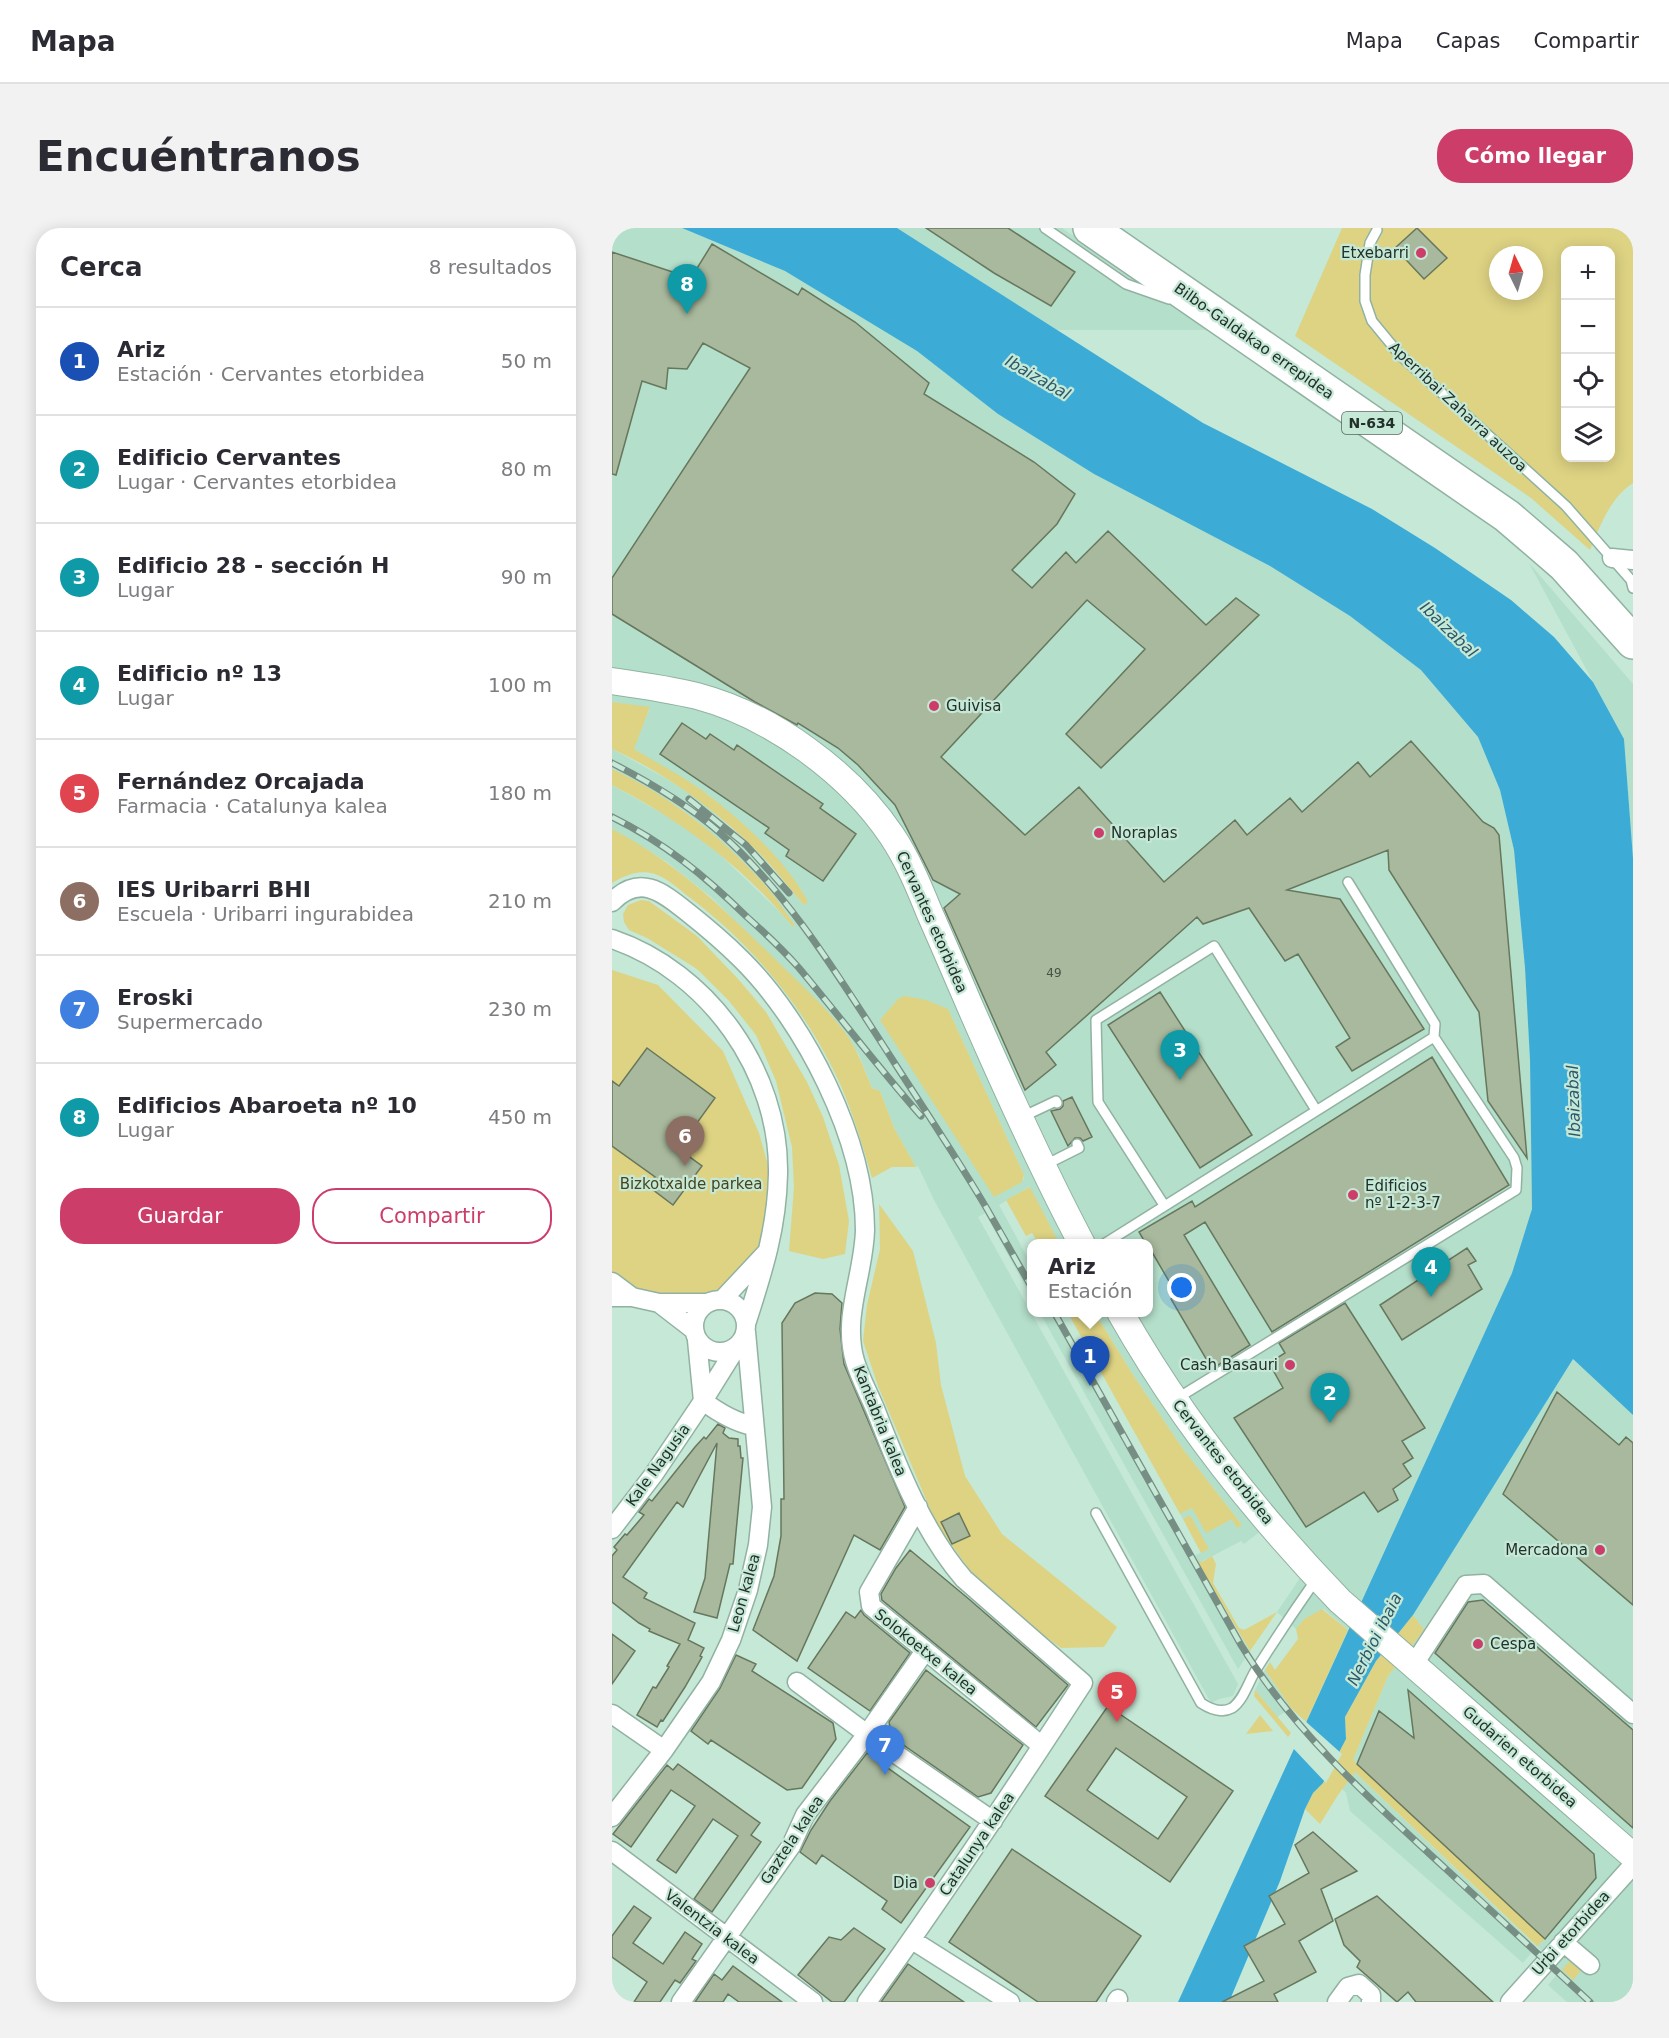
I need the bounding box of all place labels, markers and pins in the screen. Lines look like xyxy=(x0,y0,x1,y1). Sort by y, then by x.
place label: Etxebarri xyxy=(1341,244,1409,262)
marker: Etxebarri xyxy=(1414,246,1428,260)
pin: 8 xyxy=(668,264,706,314)
place label: Guivisa xyxy=(946,697,1001,715)
marker: Guivisa xyxy=(927,699,941,713)
place label: Noraplas xyxy=(1111,824,1178,842)
marker: Noraplas xyxy=(1092,826,1106,840)
pin: 3 xyxy=(1160,1030,1200,1080)
pin: 6 xyxy=(666,1116,704,1166)
place label: Edificios nº 1-2-3-7 xyxy=(1365,1177,1441,1212)
marker: Edificios nº 1-2-3-7 xyxy=(1346,1188,1360,1202)
pin: 4 xyxy=(1412,1248,1450,1297)
pin: 1 xyxy=(1070,1336,1110,1386)
place label: Cash Basauri xyxy=(1180,1356,1278,1374)
marker: Cash Basauri xyxy=(1283,1358,1297,1372)
pin: 2 xyxy=(1310,1374,1350,1423)
place label: Mercadona xyxy=(1505,1541,1588,1559)
marker: Mercadona xyxy=(1593,1543,1607,1557)
place label: Cespa xyxy=(1490,1635,1536,1653)
marker: Cespa xyxy=(1471,1637,1485,1651)
pin: 5 xyxy=(1098,1672,1136,1722)
pin: 7 xyxy=(866,1726,904,1775)
place label: Dia xyxy=(893,1874,918,1892)
marker: Dia xyxy=(923,1876,937,1890)

